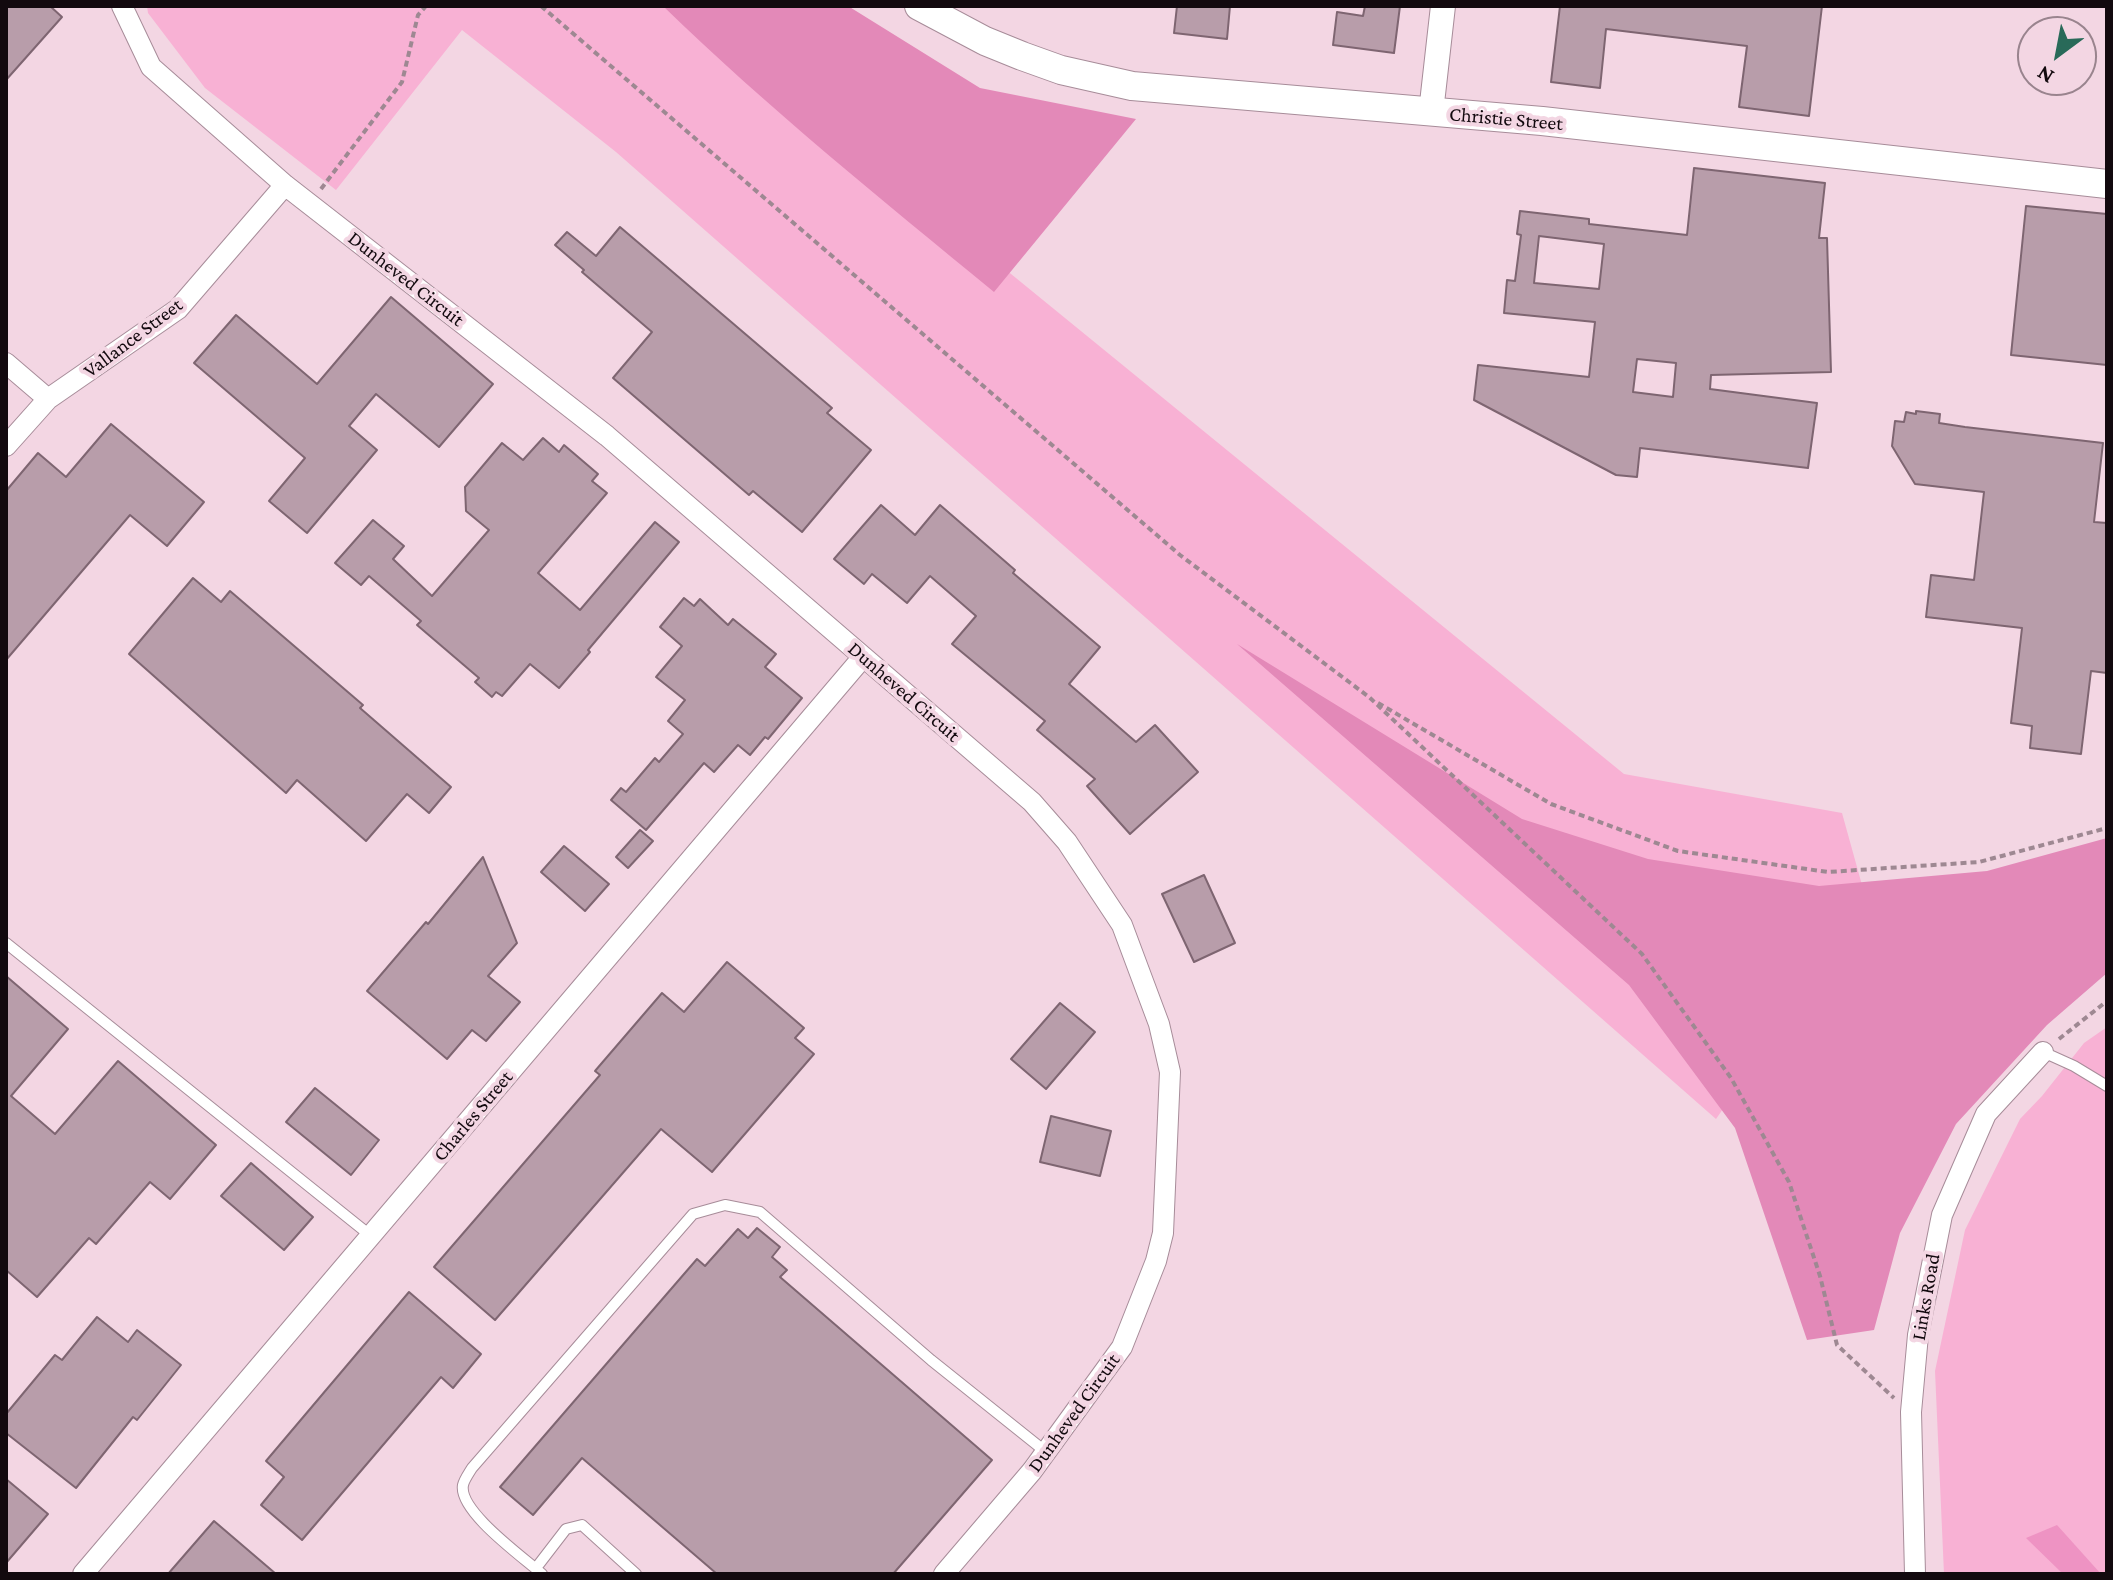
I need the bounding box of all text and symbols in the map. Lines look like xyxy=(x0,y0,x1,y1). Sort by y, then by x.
north arrow xyxy=(2017,16,2097,96)
text: N xyxy=(2032,61,2058,90)
street label: Christie Street xyxy=(1448,102,1564,136)
street label: Dunheved Circuit xyxy=(343,226,469,332)
street label: Vallance Street xyxy=(79,293,187,383)
street label: Dunheved Circuit xyxy=(843,637,965,747)
street label: Charles Street xyxy=(428,1066,518,1166)
street label: Links Road xyxy=(1907,1252,1945,1342)
street label: Dunheved Circuit xyxy=(1023,1349,1125,1477)

